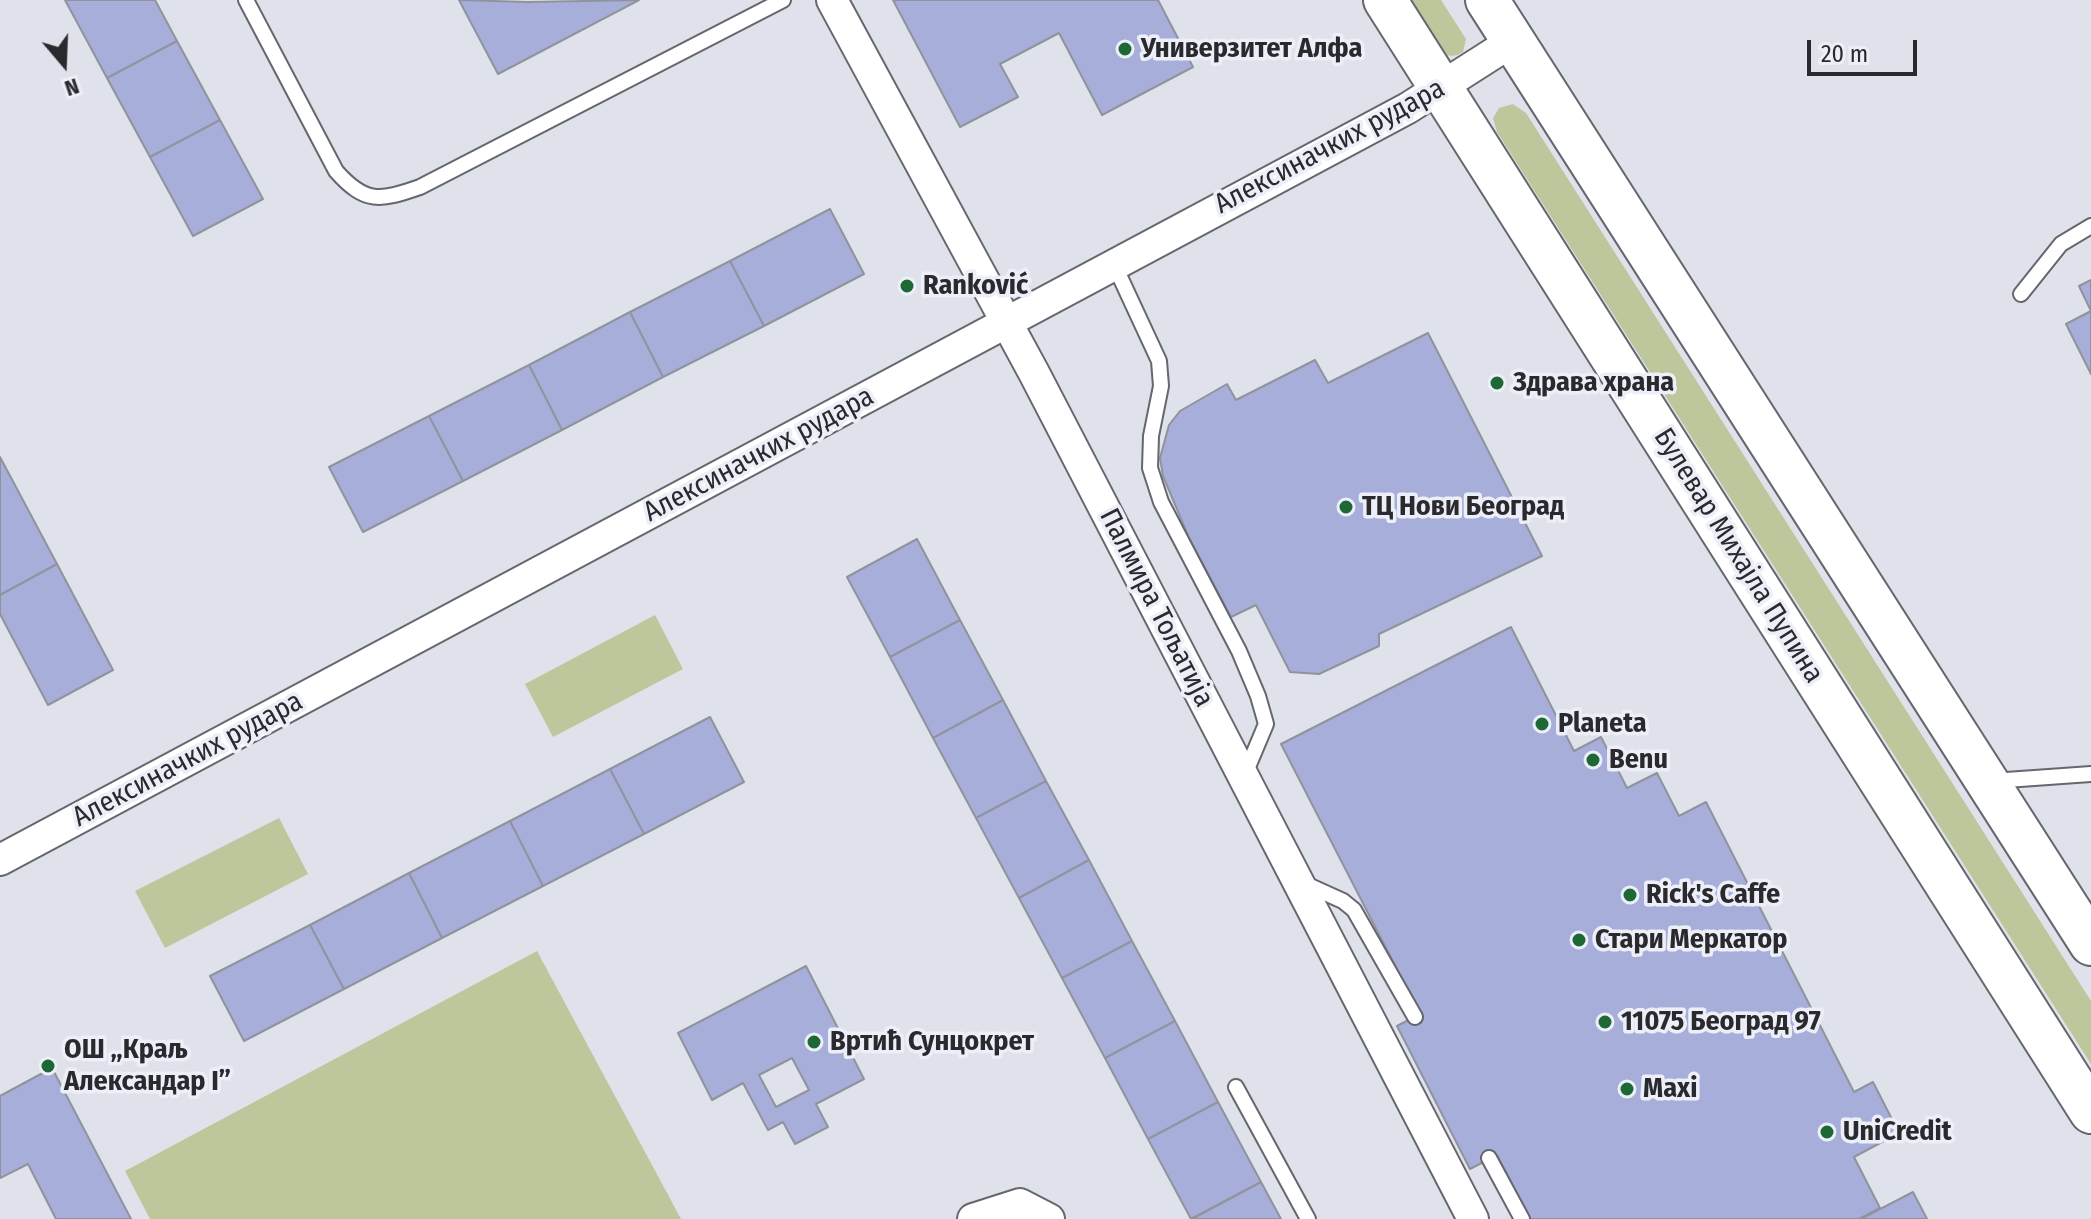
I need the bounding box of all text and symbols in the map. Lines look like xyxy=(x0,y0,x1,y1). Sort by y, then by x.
north arrow xyxy=(24,24,104,104)
scale bar xyxy=(1811,24,1921,74)
place label: Универзитет Алфа xyxy=(1141,32,1362,66)
marker: Универзитет Алфа xyxy=(1116,40,1134,58)
text: 20 m xyxy=(1821,40,1868,68)
text: N xyxy=(61,72,83,102)
street label: Алексиначких рудара xyxy=(1209,72,1451,222)
place label: Ranković xyxy=(923,269,1028,303)
marker: Ranković xyxy=(898,277,916,295)
place label: Здрава храна xyxy=(1513,366,1674,400)
marker: Здрава храна xyxy=(1488,374,1506,392)
street label: Алексиначких рудара xyxy=(638,380,880,530)
street label: Булевар Михајла Пупина xyxy=(1646,422,1830,690)
place label: ТЦ Нови Београд xyxy=(1362,490,1564,524)
marker: ТЦ Нови Београд xyxy=(1337,498,1355,516)
street label: Палмира Тољатија xyxy=(1092,503,1220,713)
street label: Алексиначких рудара xyxy=(67,685,309,835)
place label: Planeta xyxy=(1558,707,1647,741)
marker: Planeta xyxy=(1533,715,1551,733)
place label: Benu xyxy=(1609,743,1668,777)
marker: Benu xyxy=(1584,751,1602,769)
place label: Rick's Caffe xyxy=(1646,878,1780,912)
marker: Rick's Caffe xyxy=(1621,886,1639,904)
place label: Стари Меркатор xyxy=(1595,923,1787,957)
marker: Стари Меркатор xyxy=(1570,931,1588,949)
place label: 11075 Београд 97 xyxy=(1621,1005,1821,1039)
marker: 11075 Београд 97 xyxy=(1596,1013,1614,1031)
place label: Вртић Сунцокрет xyxy=(830,1025,1034,1059)
place label: ОШ „Краљ Александар I” xyxy=(64,1033,231,1099)
marker: Вртић Сунцокрет xyxy=(805,1033,823,1051)
marker: ОШ „Краљ Александар I” xyxy=(39,1057,57,1075)
place label: Maxi xyxy=(1643,1072,1697,1106)
marker: Maxi xyxy=(1618,1080,1636,1098)
place label: UniCredit xyxy=(1843,1115,1952,1149)
marker: UniCredit xyxy=(1818,1123,1836,1141)

